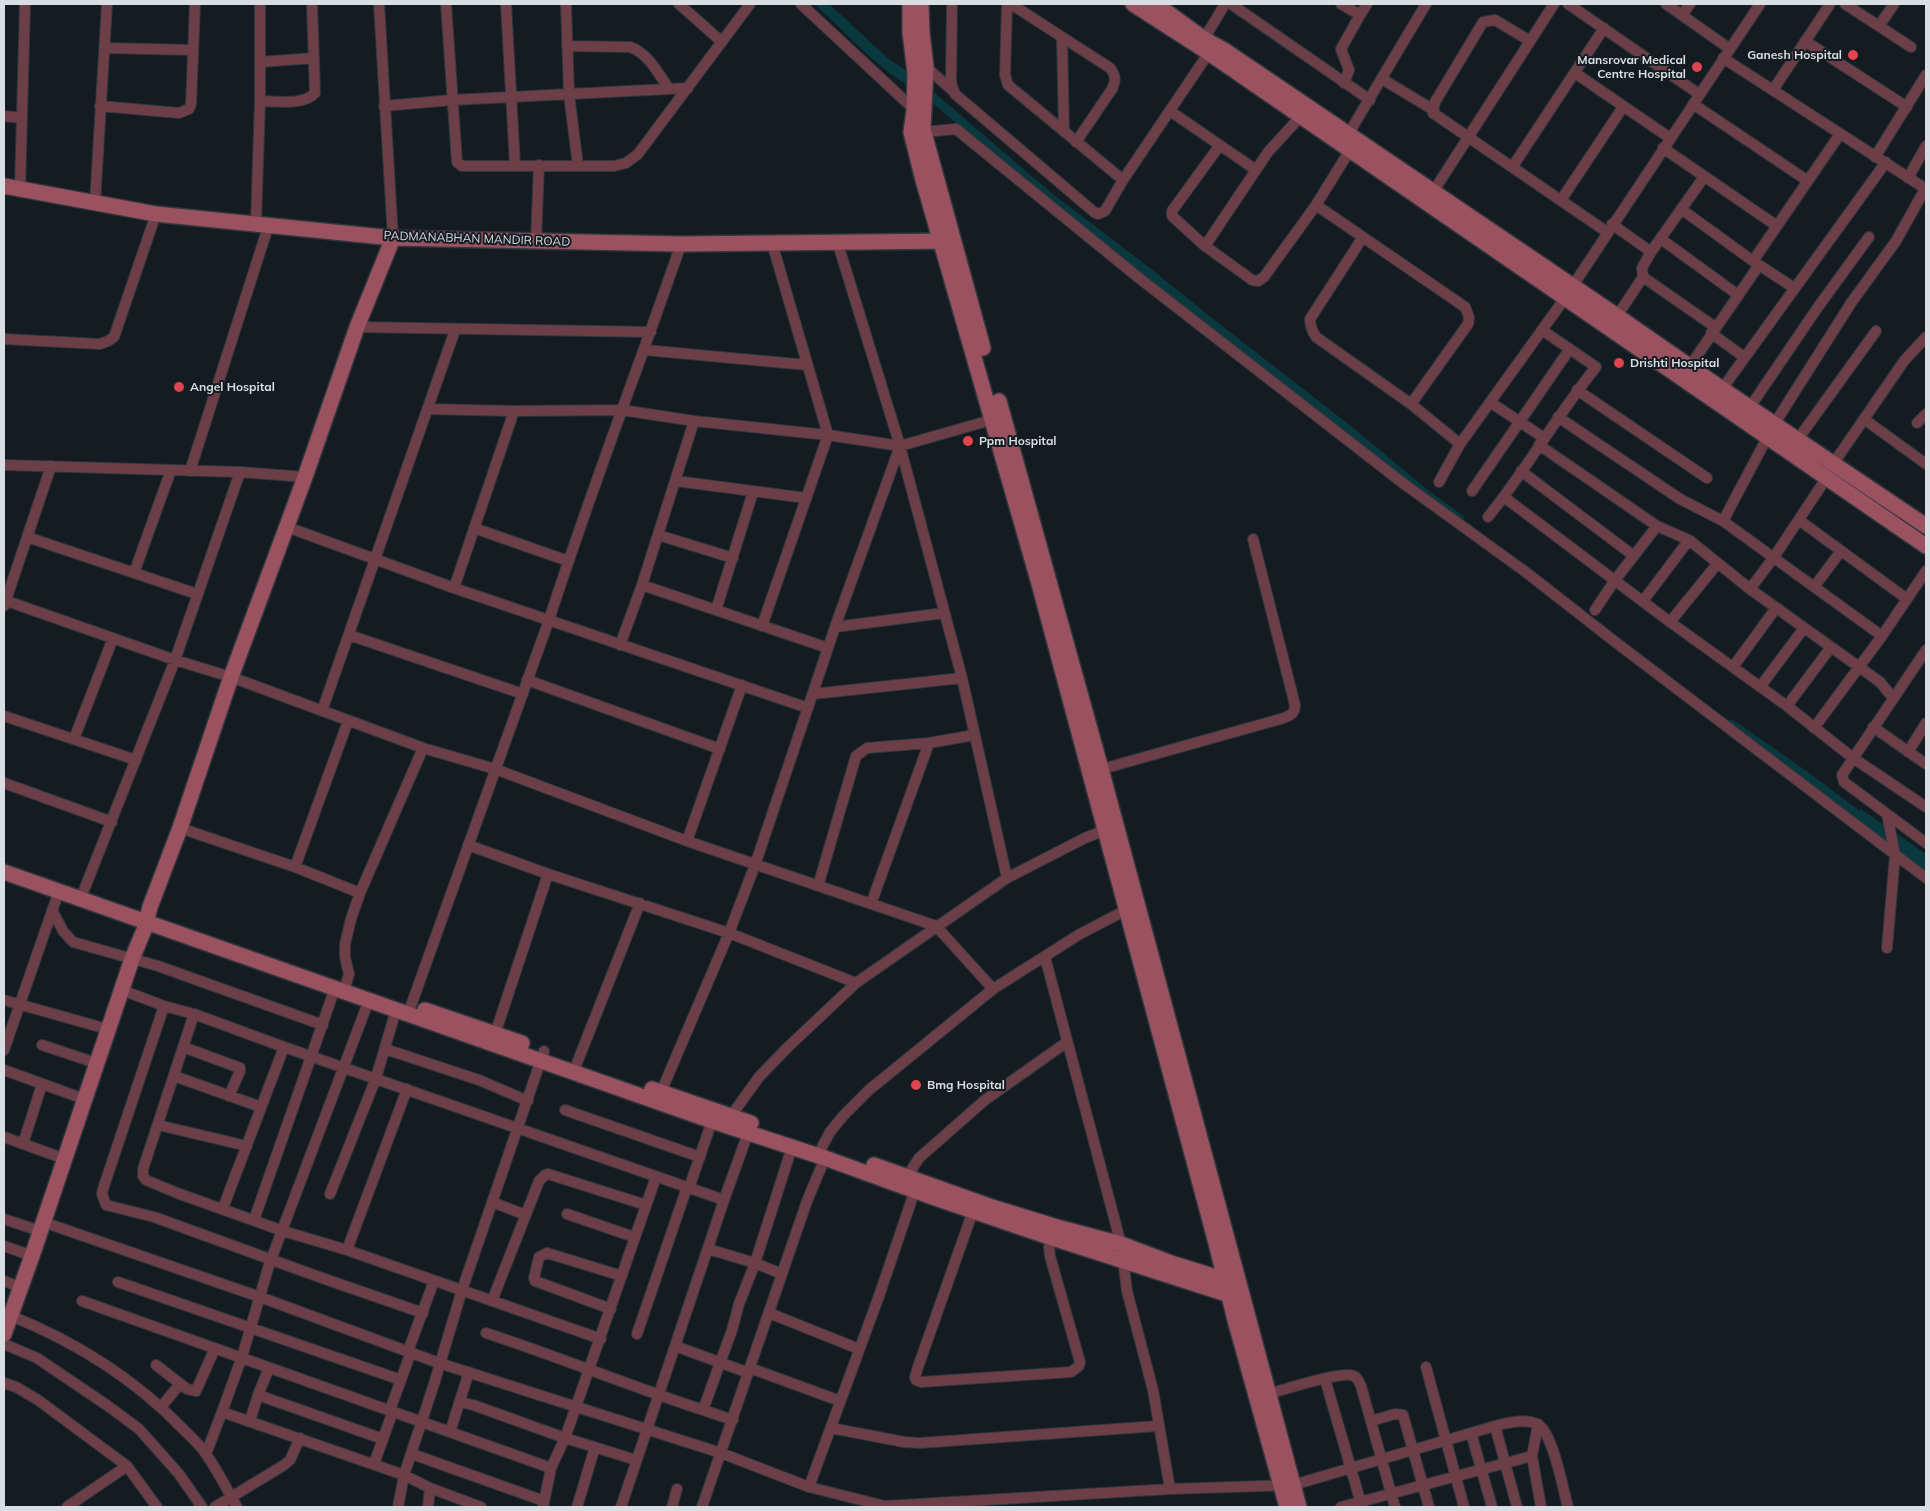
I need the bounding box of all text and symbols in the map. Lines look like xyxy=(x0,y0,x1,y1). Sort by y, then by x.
place label: Ganesh Hospital xyxy=(1747,48,1842,62)
marker: Ganesh Hospital xyxy=(1846,48,1860,62)
place label: Mansrovar Medical Centre Hospital xyxy=(1577,53,1686,81)
marker: Mansrovar Medical Centre Hospital xyxy=(1690,60,1704,74)
street label: PADMANABHAN MANDIR ROAD xyxy=(383,229,571,249)
marker: Drishti Hospital xyxy=(1612,356,1626,370)
place label: Drishti Hospital xyxy=(1630,356,1719,370)
marker: Angel Hospital xyxy=(172,380,186,394)
place label: Angel Hospital xyxy=(190,380,275,394)
marker: Ppm Hospital xyxy=(961,434,975,448)
place label: Ppm Hospital xyxy=(979,434,1056,448)
marker: Bmg Hospital xyxy=(909,1078,923,1092)
place label: Bmg Hospital xyxy=(927,1078,1005,1092)

